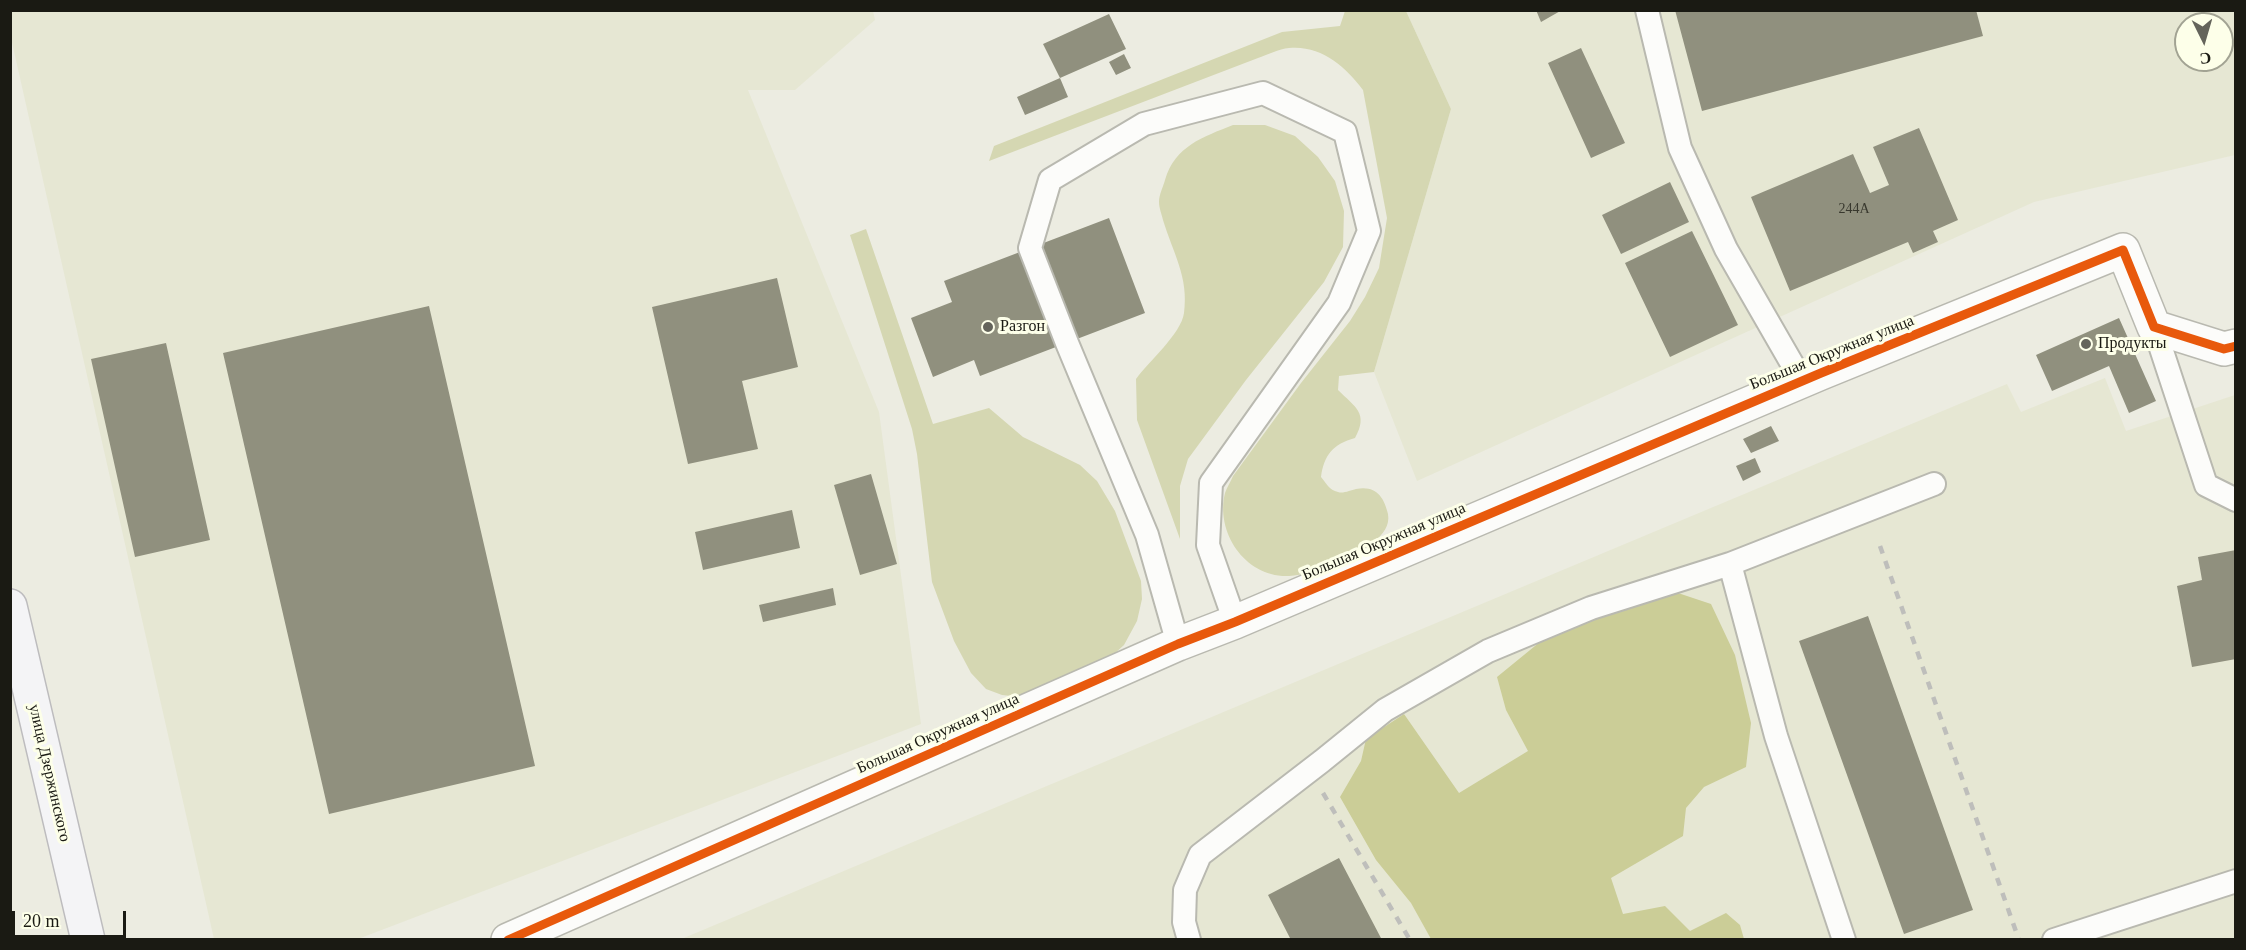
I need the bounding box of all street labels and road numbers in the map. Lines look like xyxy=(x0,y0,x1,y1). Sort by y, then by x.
street label: Большая Окружная улица xyxy=(1747,311,1917,395)
street label: Большая Окружная улица xyxy=(1299,499,1469,585)
street label: Большая Окружная улица xyxy=(854,690,1022,778)
street label: улица Дзержинского xyxy=(24,702,74,844)

